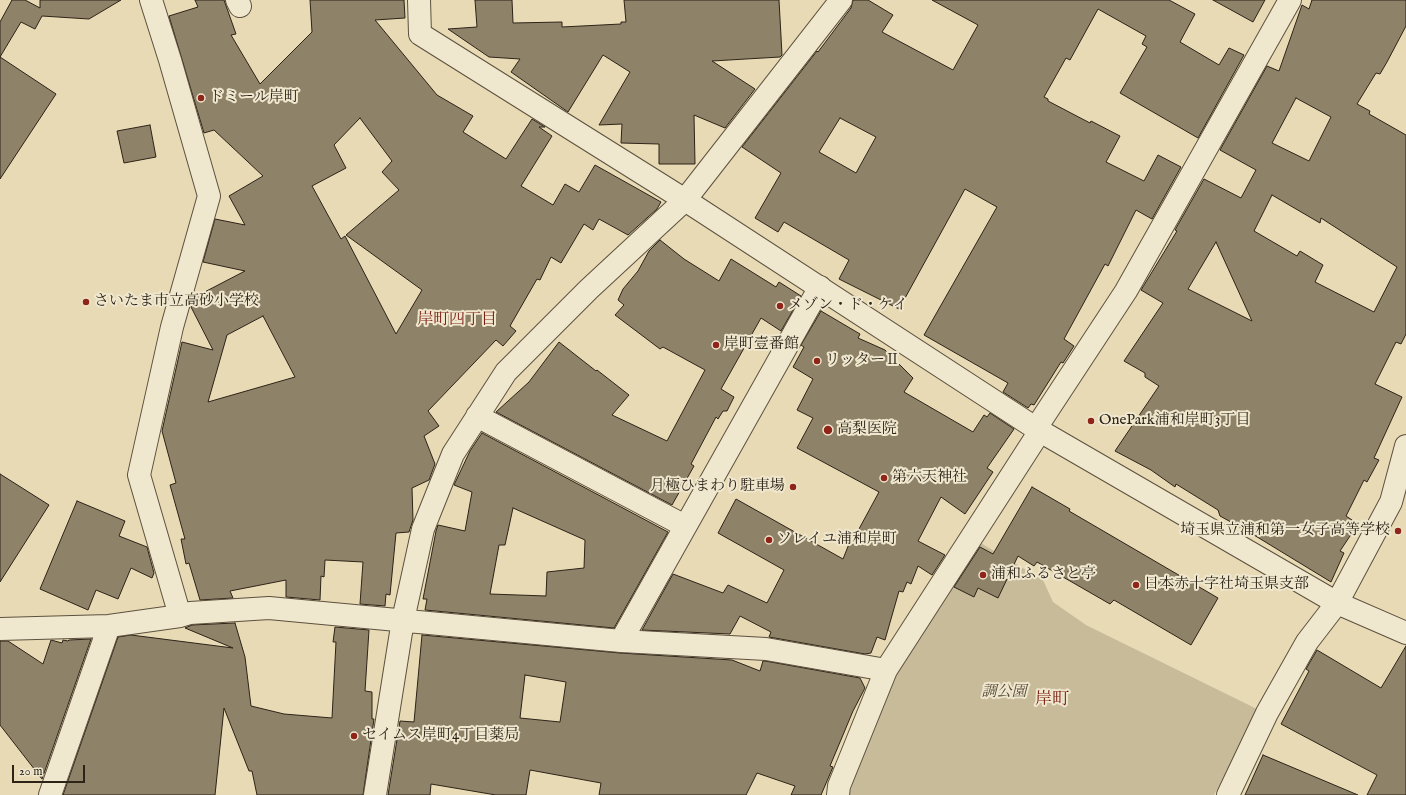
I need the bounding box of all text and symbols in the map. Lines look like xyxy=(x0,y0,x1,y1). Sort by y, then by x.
place label: ドミール岸町 xyxy=(209,89,299,107)
marker: ドミール岸町 xyxy=(196,93,206,103)
place label: さいたま市立高砂小学校 xyxy=(94,293,259,311)
marker: さいたま市立高砂小学校 xyxy=(81,297,91,307)
place label: メゾン・ド・ケイ xyxy=(788,297,908,315)
marker: メゾン・ド・ケイ xyxy=(775,301,785,311)
district label: 岸町四丁目 xyxy=(417,311,497,331)
place label: 岸町壹番館 xyxy=(724,336,799,354)
marker: 岸町壹番館 xyxy=(711,340,721,350)
place label: リッターⅡ xyxy=(825,352,900,370)
marker: リッターⅡ xyxy=(812,356,822,366)
place label: OnePark浦和岸町3丁目 xyxy=(1099,412,1250,430)
marker: OnePark浦和岸町3丁目 xyxy=(1086,416,1096,426)
place label: 高梨医院 xyxy=(837,421,897,439)
marker: 高梨医院 xyxy=(822,424,834,436)
place label: 第六天神社 xyxy=(892,469,967,487)
marker: 第六天神社 xyxy=(879,473,889,483)
place label: 月極ひまわり駐車場 xyxy=(650,478,785,496)
marker: 月極ひまわり駐車場 xyxy=(788,482,798,492)
place label: 埼玉県立浦和第一女子高等学校 xyxy=(1180,522,1390,540)
marker: 埼玉県立浦和第一女子高等学校 xyxy=(1393,526,1403,536)
place label: ソレイユ浦和岸町 xyxy=(777,531,897,549)
marker: ソレイユ浦和岸町 xyxy=(764,535,774,545)
place label: 浦和ふるさと亭 xyxy=(991,566,1096,584)
marker: 浦和ふるさと亭 xyxy=(978,570,988,580)
place label: 日本赤十字社埼玉県支部 xyxy=(1144,576,1309,594)
marker: 日本赤十字社埼玉県支部 xyxy=(1131,580,1141,590)
park label: 調公園 xyxy=(982,684,1026,702)
district label: 岸町 xyxy=(1035,691,1069,711)
place label: セイムス岸町4丁目薬局 xyxy=(362,727,519,745)
marker: セイムス岸町4丁目薬局 xyxy=(349,731,359,741)
scale bar xyxy=(14,757,87,783)
text: 20 m xyxy=(19,764,42,779)

